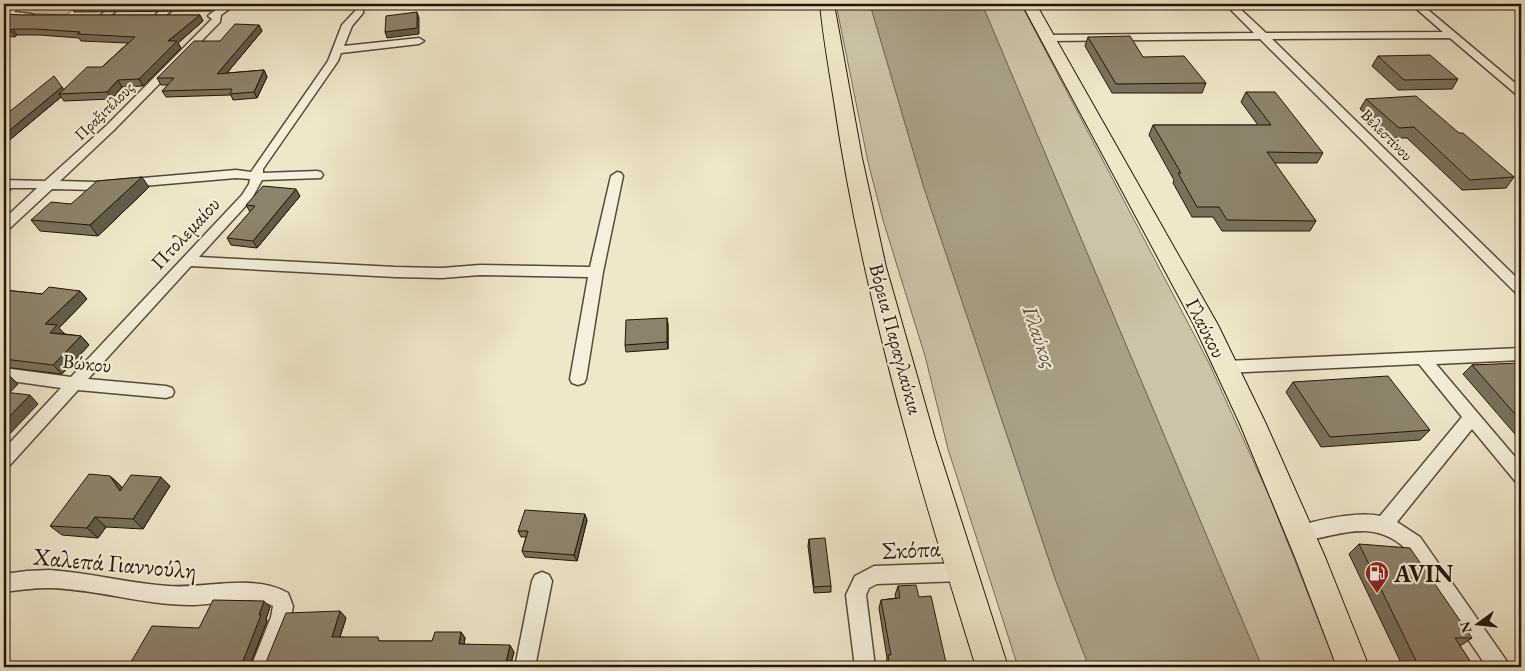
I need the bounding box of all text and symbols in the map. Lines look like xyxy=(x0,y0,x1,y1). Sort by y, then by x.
street label: Πραξιτέλους xyxy=(70,77,139,145)
street label: Βελεστίνου xyxy=(1356,104,1418,166)
street label: Πτολεμαίου xyxy=(145,191,225,275)
street label: Βόρεια Παραγλαύκια xyxy=(863,261,929,418)
street label: Γλαύκου xyxy=(1180,294,1232,362)
water label: Γλαύκος xyxy=(1016,301,1064,373)
street label: Βώκου xyxy=(61,348,113,378)
street label: Σκόπα xyxy=(881,532,941,566)
street label: Χαλεπά Γιαννούλη xyxy=(31,540,198,586)
place label: AVIN xyxy=(1393,558,1454,589)
fuel station icon: AVIN xyxy=(1364,560,1390,594)
north arrow xyxy=(1452,598,1502,648)
text: N xyxy=(1455,619,1476,635)

